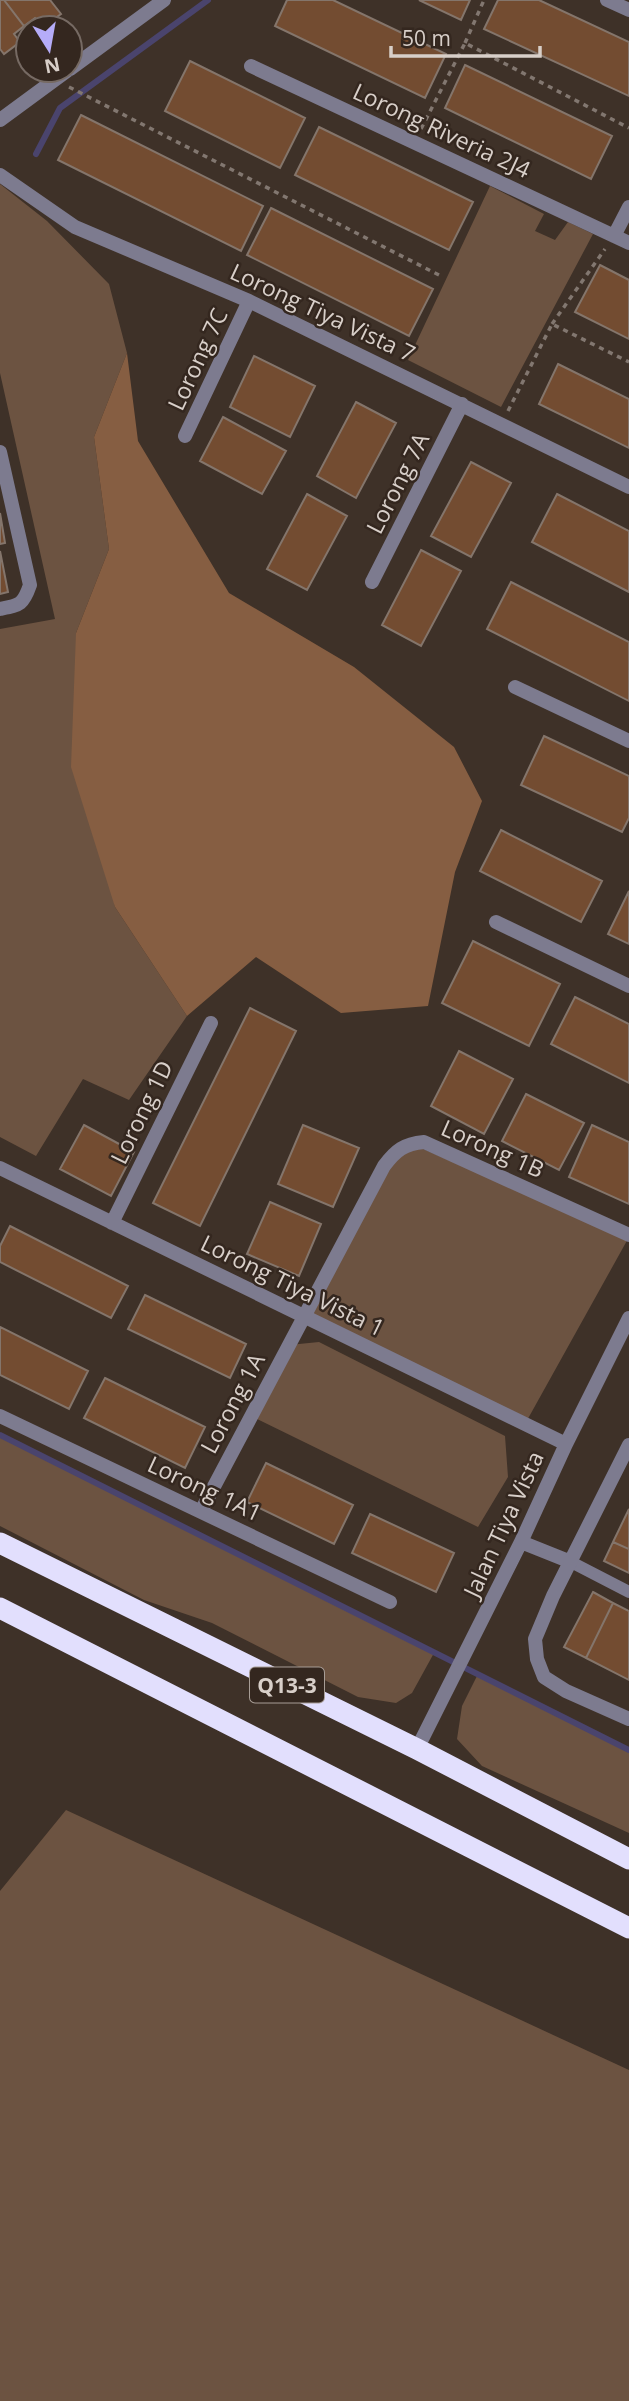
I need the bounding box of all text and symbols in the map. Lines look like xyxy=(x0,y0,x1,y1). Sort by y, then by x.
north arrow xyxy=(14,14,84,84)
scale bar xyxy=(391,14,540,58)
text: 50 m xyxy=(402,24,451,52)
text: N xyxy=(42,51,62,80)
street label: Lorong Riveria 2J4 xyxy=(348,75,536,185)
street label: Lorong Tiya Vista 7 xyxy=(225,255,421,369)
street label: Lorong 7C xyxy=(159,303,235,415)
street label: Lorong 7A xyxy=(358,427,436,539)
street label: Lorong 1D xyxy=(102,1055,180,1169)
street label: Lorong 1B xyxy=(436,1111,550,1185)
street label: Lorong Tiya Vista 1 xyxy=(196,1227,390,1343)
street label: Lorong 1A xyxy=(192,1347,272,1459)
street label: Jalan Tiya Vista xyxy=(454,1446,551,1604)
street label: Lorong 1A1 xyxy=(143,1448,267,1528)
road number: Q13-3 xyxy=(250,1668,324,1702)

